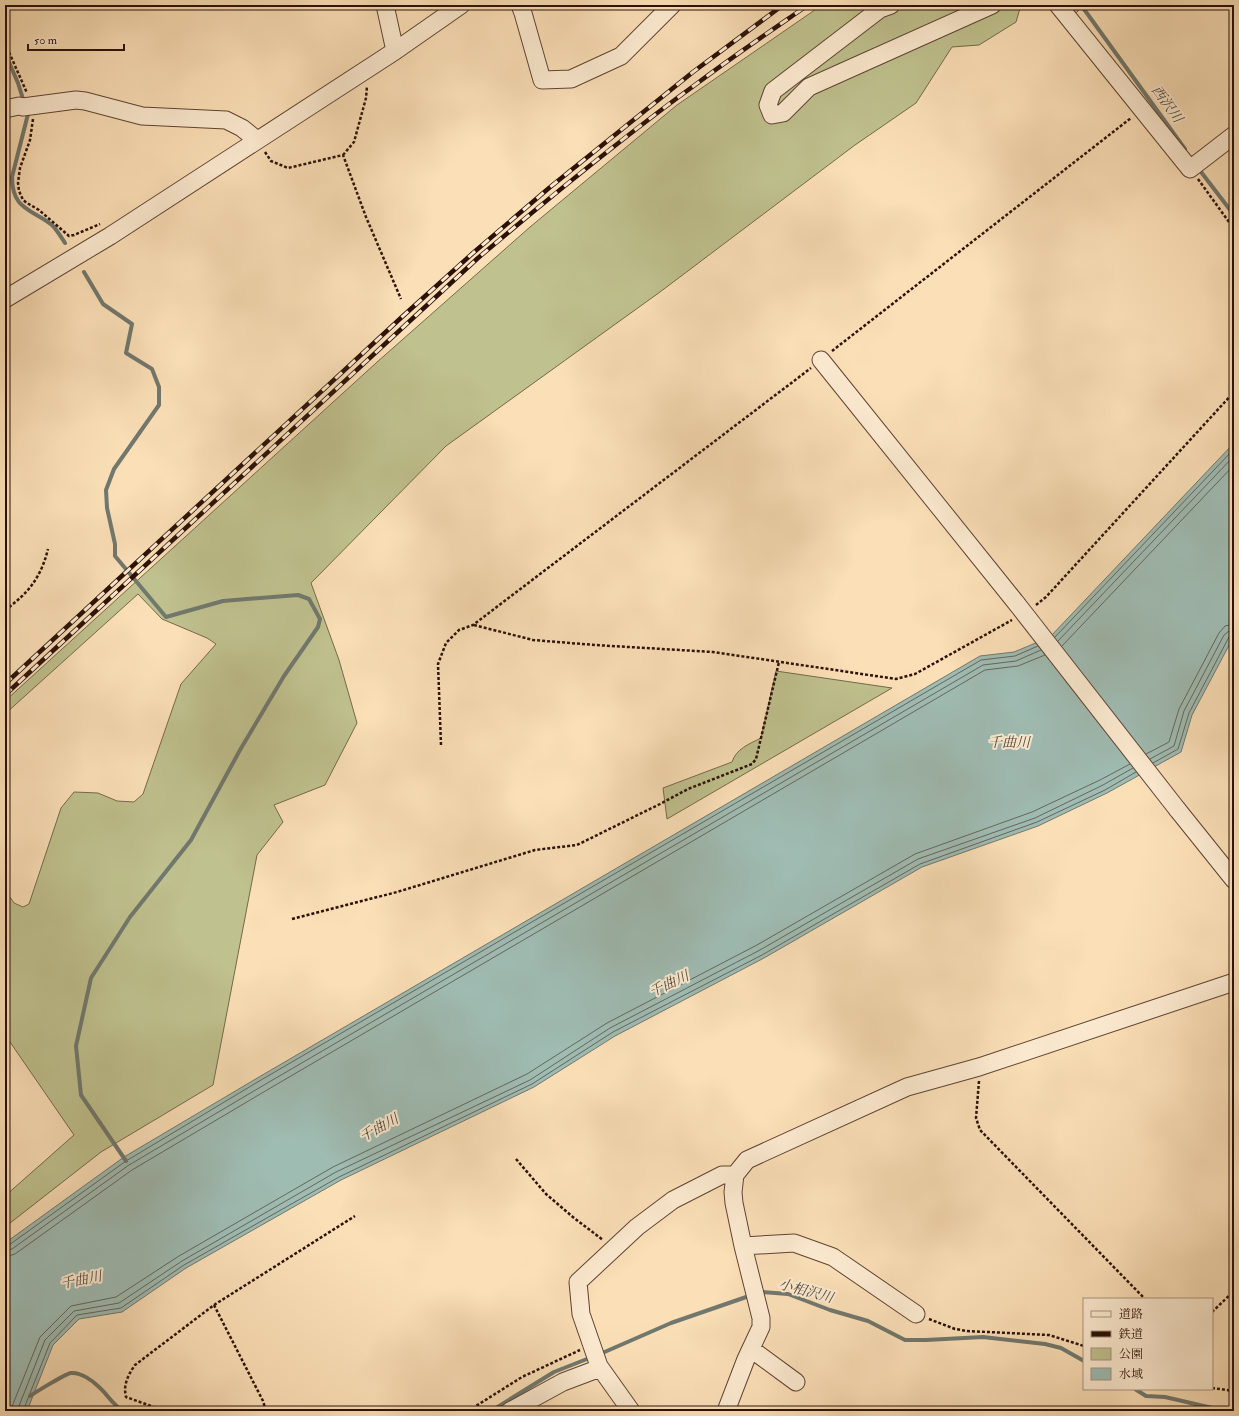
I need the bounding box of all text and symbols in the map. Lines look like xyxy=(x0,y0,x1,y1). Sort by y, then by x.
scale bar xyxy=(28,26,124,52)
text: 50 m xyxy=(34,33,58,48)
water label: 西沢川 xyxy=(1148,82,1187,128)
water label: 千曲川 xyxy=(988,734,1032,751)
water label: 千曲川 xyxy=(646,967,693,1001)
water label: 千曲川 xyxy=(357,1109,403,1146)
water label: 千曲川 xyxy=(59,1267,105,1292)
water label: 小相沢川 xyxy=(777,1276,837,1307)
legend xyxy=(1083,1298,1213,1390)
text: 道路 xyxy=(1119,1307,1143,1322)
text: 鉄道 xyxy=(1118,1327,1143,1342)
text: 公園 xyxy=(1119,1347,1143,1362)
text: 水域 xyxy=(1119,1367,1143,1382)

